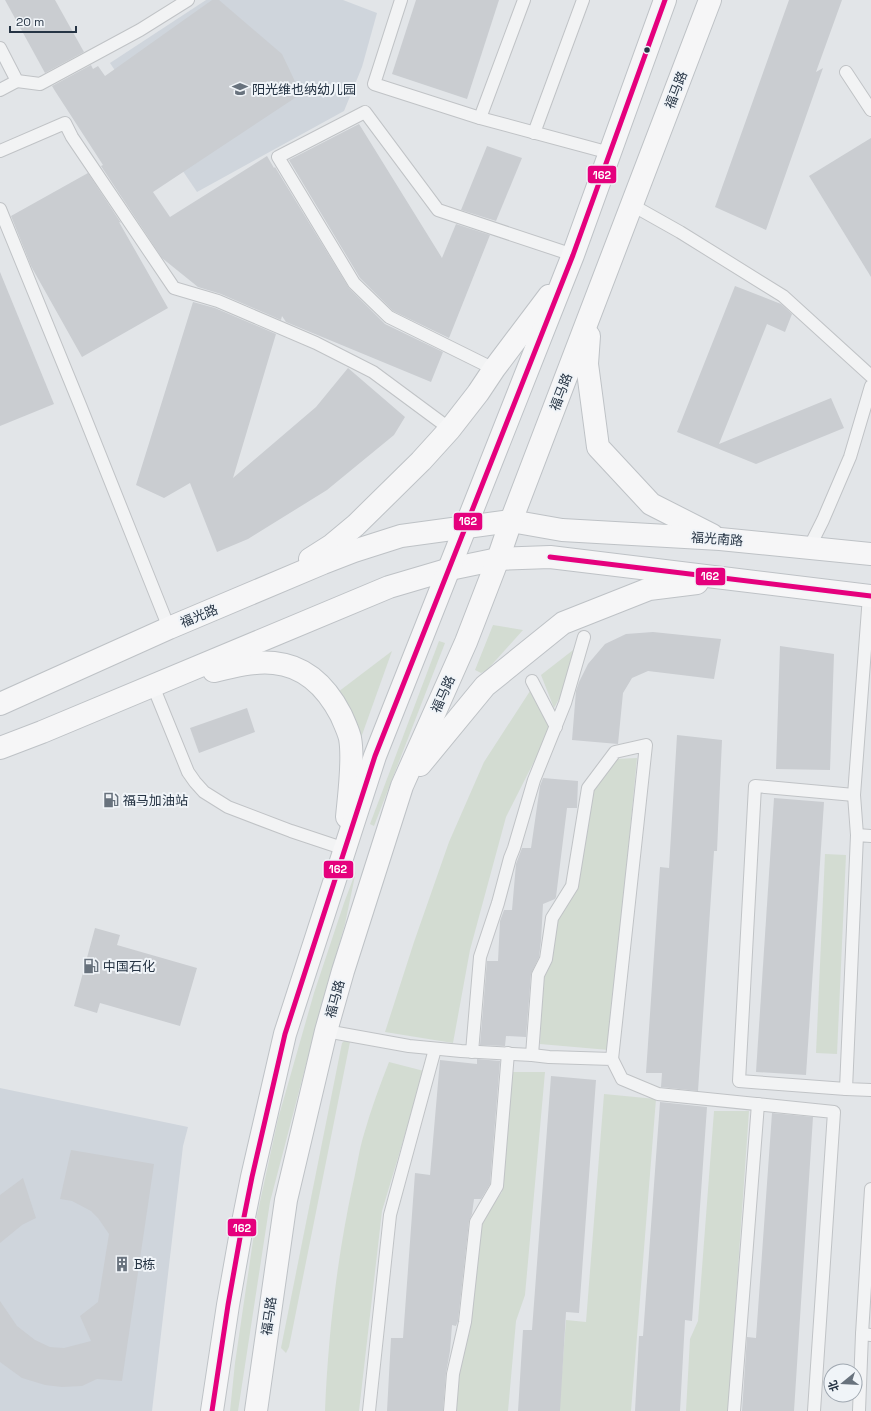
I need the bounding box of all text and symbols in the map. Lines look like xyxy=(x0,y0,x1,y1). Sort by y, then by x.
scale bar xyxy=(10,8,76,34)
text: 20 m xyxy=(16,14,44,30)
unlabelled marker xyxy=(642,45,652,55)
street label: 福马路 xyxy=(661,69,691,111)
school or university icon: 阳光维也纳幼儿园 xyxy=(231,80,249,98)
place label: 阳光维也纳幼儿园 xyxy=(252,81,356,98)
line badge: 162 xyxy=(587,165,617,184)
text: 162 xyxy=(593,168,612,182)
street label: 福马路 xyxy=(546,371,576,413)
line badge: 162 xyxy=(453,512,483,531)
text: 162 xyxy=(459,514,478,528)
street label: 福光南路 xyxy=(690,529,744,549)
line badge: 162 xyxy=(695,567,726,586)
text: 162 xyxy=(701,569,720,583)
street label: 福光路 xyxy=(178,601,220,631)
street label: 福马路 xyxy=(427,673,459,715)
fuel station icon: 福马加油站 xyxy=(102,791,120,809)
place label: 福马加油站 xyxy=(123,792,188,809)
line badge: 162 xyxy=(323,860,354,879)
text: 162 xyxy=(329,862,348,876)
fuel station icon: 中国石化 xyxy=(82,957,100,975)
place label: 中国石化 xyxy=(103,958,155,975)
street label: 福马路 xyxy=(322,978,348,1020)
line badge: 162 xyxy=(227,1218,257,1237)
text: 162 xyxy=(233,1221,252,1235)
building icon: B栋 xyxy=(113,1255,131,1273)
place label: B栋 xyxy=(134,1256,156,1273)
street label: 福马路 xyxy=(258,1295,280,1337)
north arrow xyxy=(823,1363,863,1403)
text: 北 xyxy=(825,1379,842,1393)

